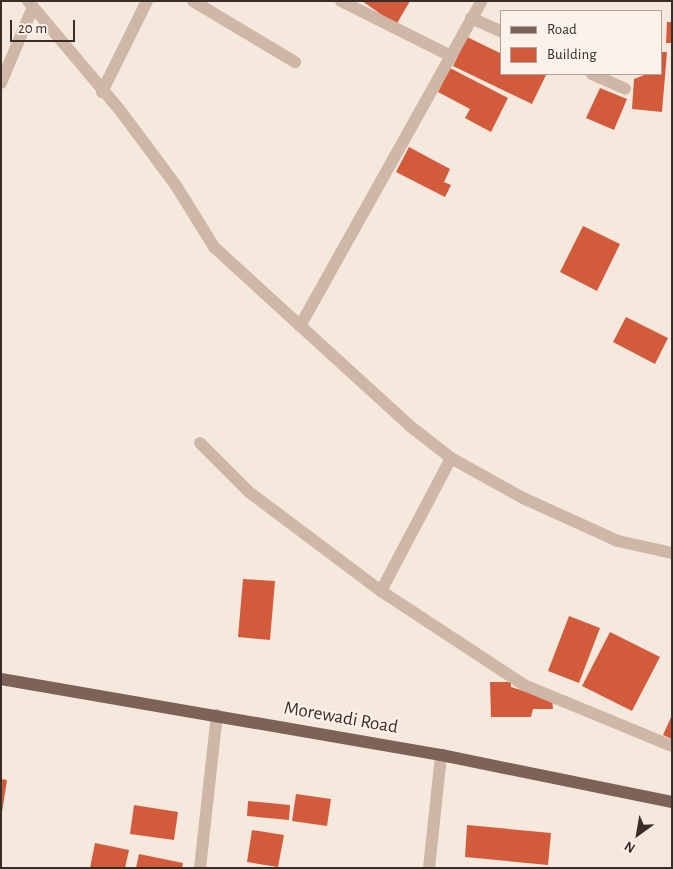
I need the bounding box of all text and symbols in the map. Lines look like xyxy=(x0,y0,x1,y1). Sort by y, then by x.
scale bar xyxy=(12,10,78,42)
legend xyxy=(500,10,663,75)
text: 20 m xyxy=(18,21,47,36)
text: Road xyxy=(547,22,577,37)
text: Building xyxy=(547,47,597,62)
street label: Morewadi Road xyxy=(282,697,400,739)
north arrow xyxy=(613,809,663,859)
text: N xyxy=(622,838,638,855)

